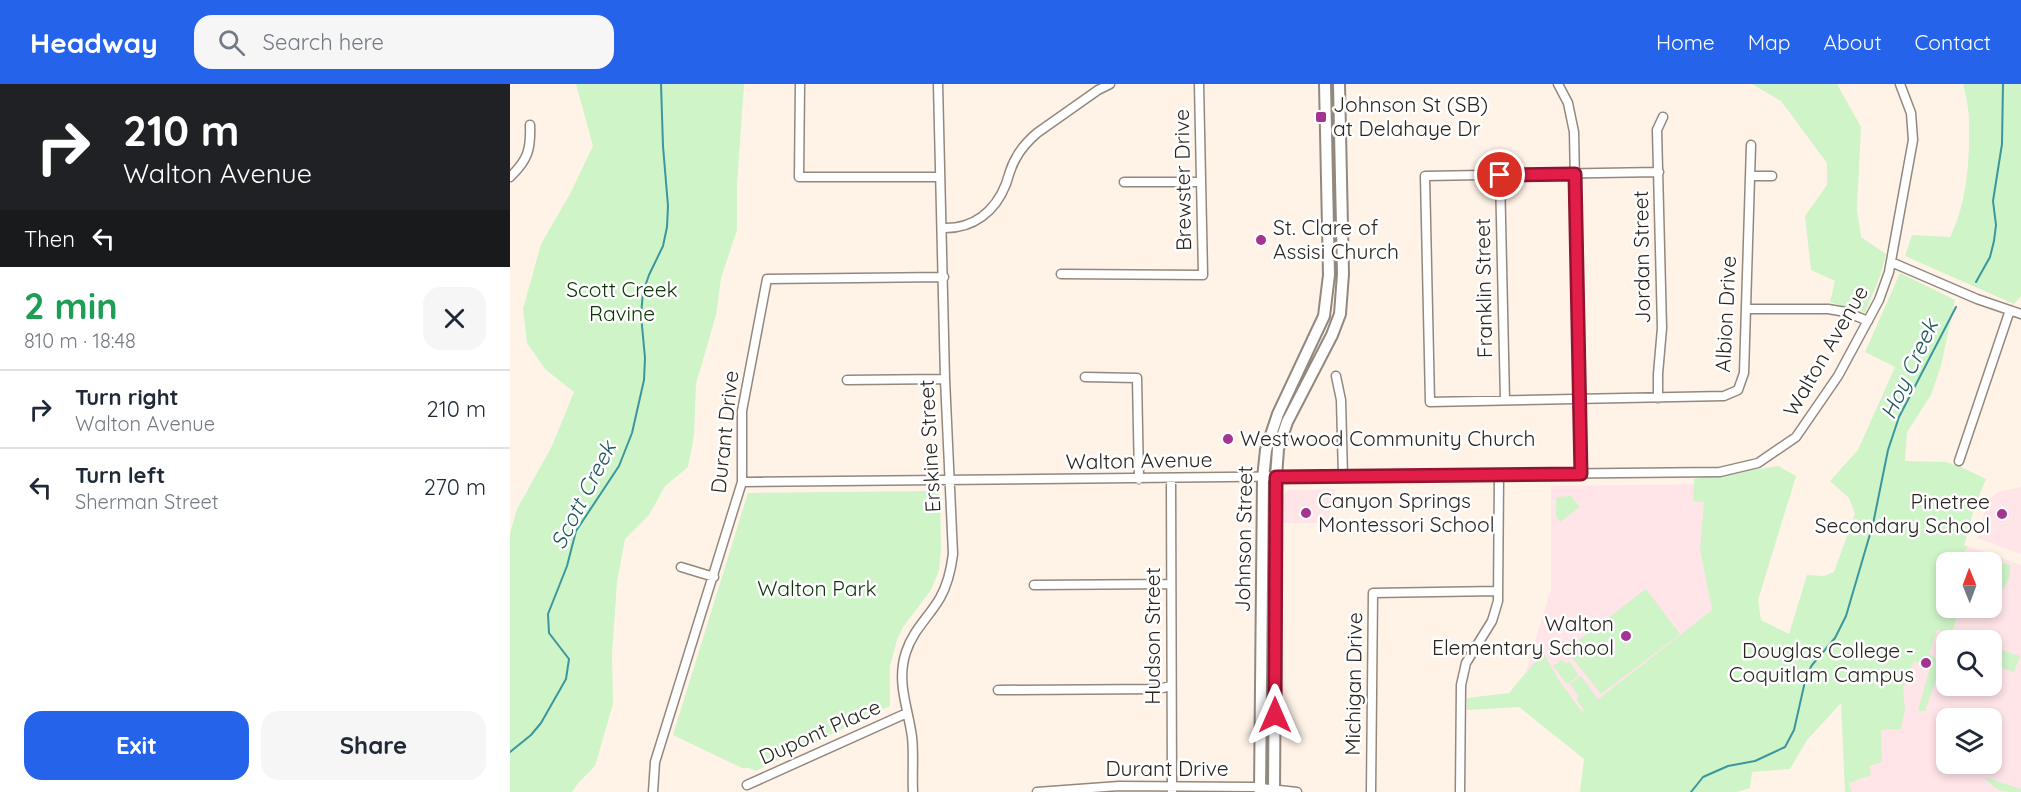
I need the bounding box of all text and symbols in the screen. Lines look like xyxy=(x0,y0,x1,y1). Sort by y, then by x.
search box xyxy=(194,15,614,69)
text: Headway xyxy=(30,25,158,60)
icon: search xyxy=(215,26,248,59)
text: Search here xyxy=(263,28,384,56)
text: Home xyxy=(1656,29,1715,55)
text: Map xyxy=(1748,29,1791,55)
text: About xyxy=(1824,29,1882,55)
text: Contact xyxy=(1915,29,1991,55)
place label: Johnson St (SB) at Delahaye Dr xyxy=(1333,91,1488,141)
text: 210 m xyxy=(123,104,240,157)
icon: right xyxy=(24,108,102,186)
street label: Brewster Drive xyxy=(1168,109,1196,251)
marker: Johnson St (SB) at Delahaye Dr xyxy=(1314,110,1328,124)
pin xyxy=(1474,149,1525,200)
text: Walton Avenue xyxy=(123,156,312,190)
icon: arrive xyxy=(1483,158,1516,191)
street label: Jordan Street xyxy=(1627,190,1655,324)
place label: St. Clare of Assisi Church xyxy=(1273,214,1399,264)
street label: Franklin Street xyxy=(1469,218,1497,358)
icon: left xyxy=(87,222,120,255)
text: Then xyxy=(24,225,75,253)
marker: St. Clare of Assisi Church xyxy=(1254,233,1268,247)
street label: Albion Drive xyxy=(1709,255,1741,373)
park label: Scott Creek Ravine xyxy=(566,276,678,326)
street label: Walton Avenue xyxy=(1777,280,1873,421)
text: 2 min xyxy=(24,283,118,328)
button: close xyxy=(423,287,486,350)
water label: Hoy Creek xyxy=(1874,313,1945,423)
text: 810 m · 18:48 xyxy=(24,328,136,353)
street label: Durant Drive xyxy=(705,369,743,494)
street label: Erskine Street xyxy=(913,379,945,513)
text: Turn right xyxy=(75,383,179,411)
icon: right xyxy=(24,393,57,426)
text: 210 m xyxy=(427,395,486,423)
text: Walton Avenue xyxy=(75,411,215,436)
place label: Westwood Community Church xyxy=(1240,425,1535,451)
marker: Westwood Community Church xyxy=(1221,432,1235,446)
water label: Scott Creek xyxy=(544,435,623,553)
street label: Walton Avenue xyxy=(1065,446,1213,474)
text: Turn left xyxy=(75,461,165,489)
street label: Johnson Street xyxy=(1229,465,1257,612)
icon: left xyxy=(24,471,57,504)
text: 270 m xyxy=(424,473,486,501)
place label: Canyon Springs Montessori School xyxy=(1318,487,1495,537)
place label: Pinetree Secondary School xyxy=(1815,488,1990,538)
text: Sherman Street xyxy=(75,489,219,514)
marker: Canyon Springs Montessori School xyxy=(1299,506,1313,520)
marker: Pinetree Secondary School xyxy=(1995,507,2009,521)
north arrow xyxy=(1936,552,2002,618)
map controls xyxy=(1936,552,2002,774)
street label: Hudson Street xyxy=(1139,567,1165,705)
park label: Walton Park xyxy=(757,575,877,601)
place label: Walton Elementary School xyxy=(1432,610,1614,660)
street label: Michigan Drive xyxy=(1339,612,1367,756)
marker: Walton Elementary School xyxy=(1619,629,1633,643)
button: search xyxy=(1936,630,2002,696)
place label: Douglas College - Coquitlam Campus xyxy=(1729,637,1914,687)
marker: Douglas College - Coquitlam Campus xyxy=(1919,656,1933,670)
position arrow xyxy=(1243,683,1307,747)
street label: Dupont Place xyxy=(755,693,884,769)
button: layers xyxy=(1936,708,2002,774)
button: Exit xyxy=(24,711,249,780)
button: Share xyxy=(261,711,486,780)
street label: Durant Drive xyxy=(1105,755,1229,781)

